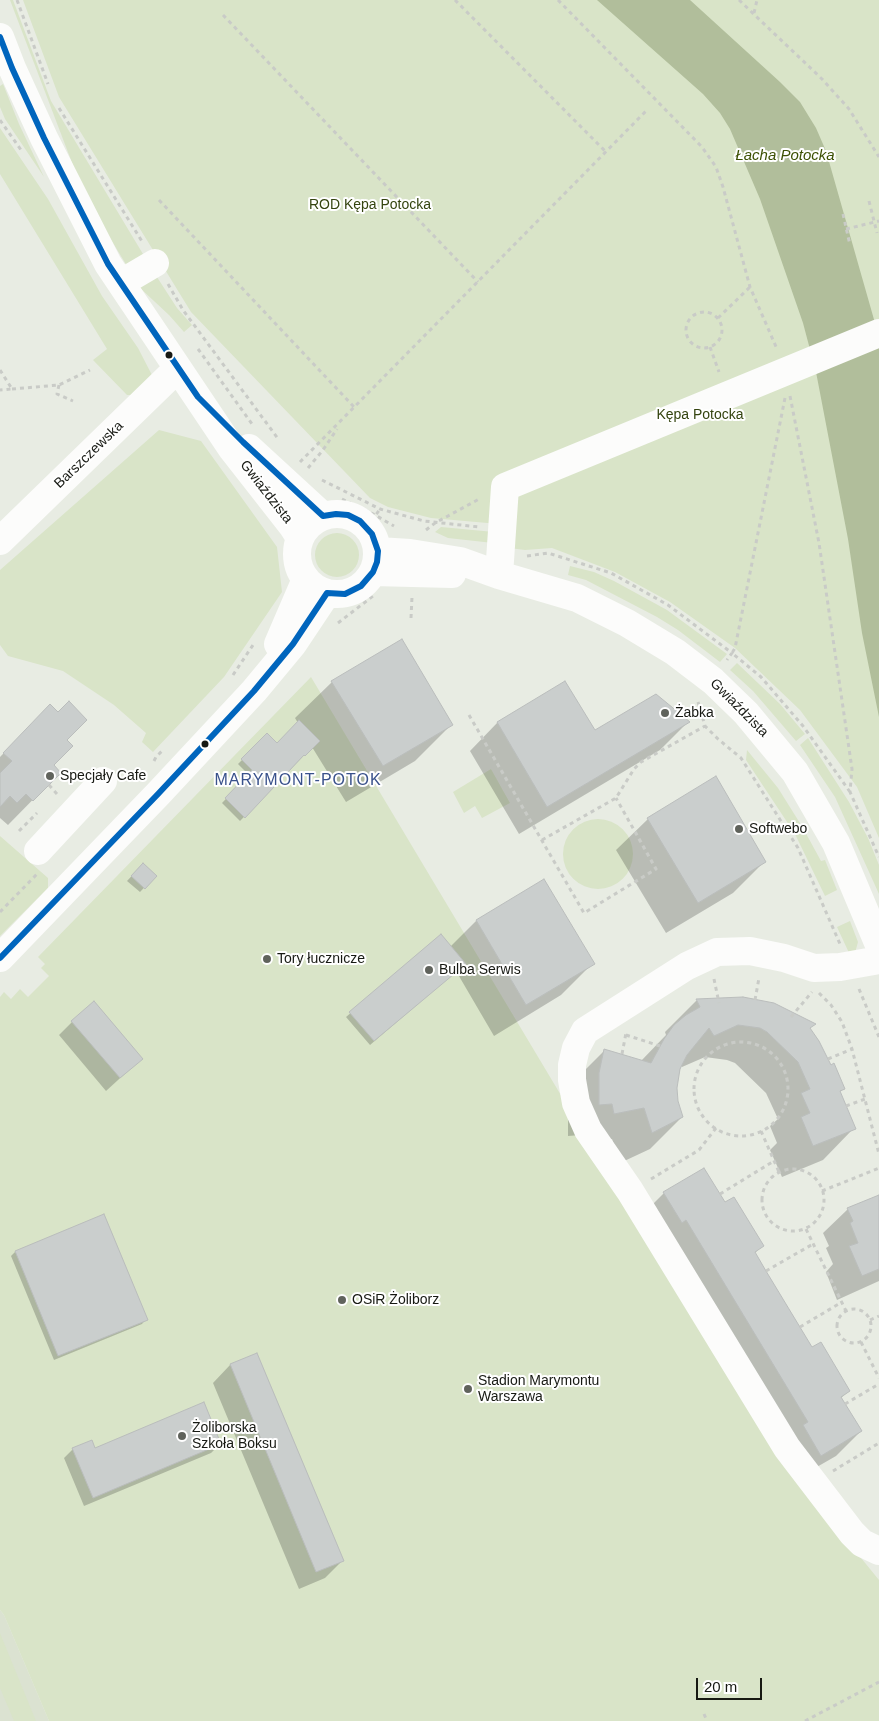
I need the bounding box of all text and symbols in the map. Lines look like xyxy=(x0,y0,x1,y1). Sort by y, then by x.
water label: Łacha Potocka xyxy=(735,147,835,165)
park label: ROD Kępa Potocka xyxy=(309,197,431,213)
unlabelled marker xyxy=(164,350,174,360)
park label: Kępa Potocka xyxy=(656,407,744,423)
street label: Barszczewska xyxy=(51,418,127,492)
street label: Gwiaździsta xyxy=(236,457,296,527)
street label: Gwiaździsta xyxy=(706,675,772,741)
place label: Żabka xyxy=(675,705,714,721)
marker: Żabka xyxy=(659,707,671,719)
unlabelled marker xyxy=(200,739,210,749)
place label: Specjały Cafe xyxy=(60,768,146,784)
marker: Specjały Cafe xyxy=(44,770,56,782)
district label: MARYMONT-POTOK xyxy=(213,771,383,791)
place label: Softwebo xyxy=(749,821,807,837)
marker: Softwebo xyxy=(733,823,745,835)
place label: Tory łucznicze xyxy=(277,951,365,967)
marker: Tory łucznicze xyxy=(261,953,273,965)
place label: Bulba Serwis xyxy=(439,962,521,978)
marker: Bulba Serwis xyxy=(423,964,435,976)
place label: OSiR Żoliborz xyxy=(352,1292,439,1308)
marker: OSiR Żoliborz xyxy=(336,1294,348,1306)
place label: Stadion Marymontu Warszawa xyxy=(478,1373,599,1405)
marker: Stadion Marymontu Warszawa xyxy=(462,1383,474,1395)
place label: Żoliborska Szkoła Boksu xyxy=(192,1420,277,1452)
marker: Żoliborska Szkoła Boksu xyxy=(176,1430,188,1442)
scale bar xyxy=(699,1668,765,1700)
text: 20 m xyxy=(704,1678,737,1695)

